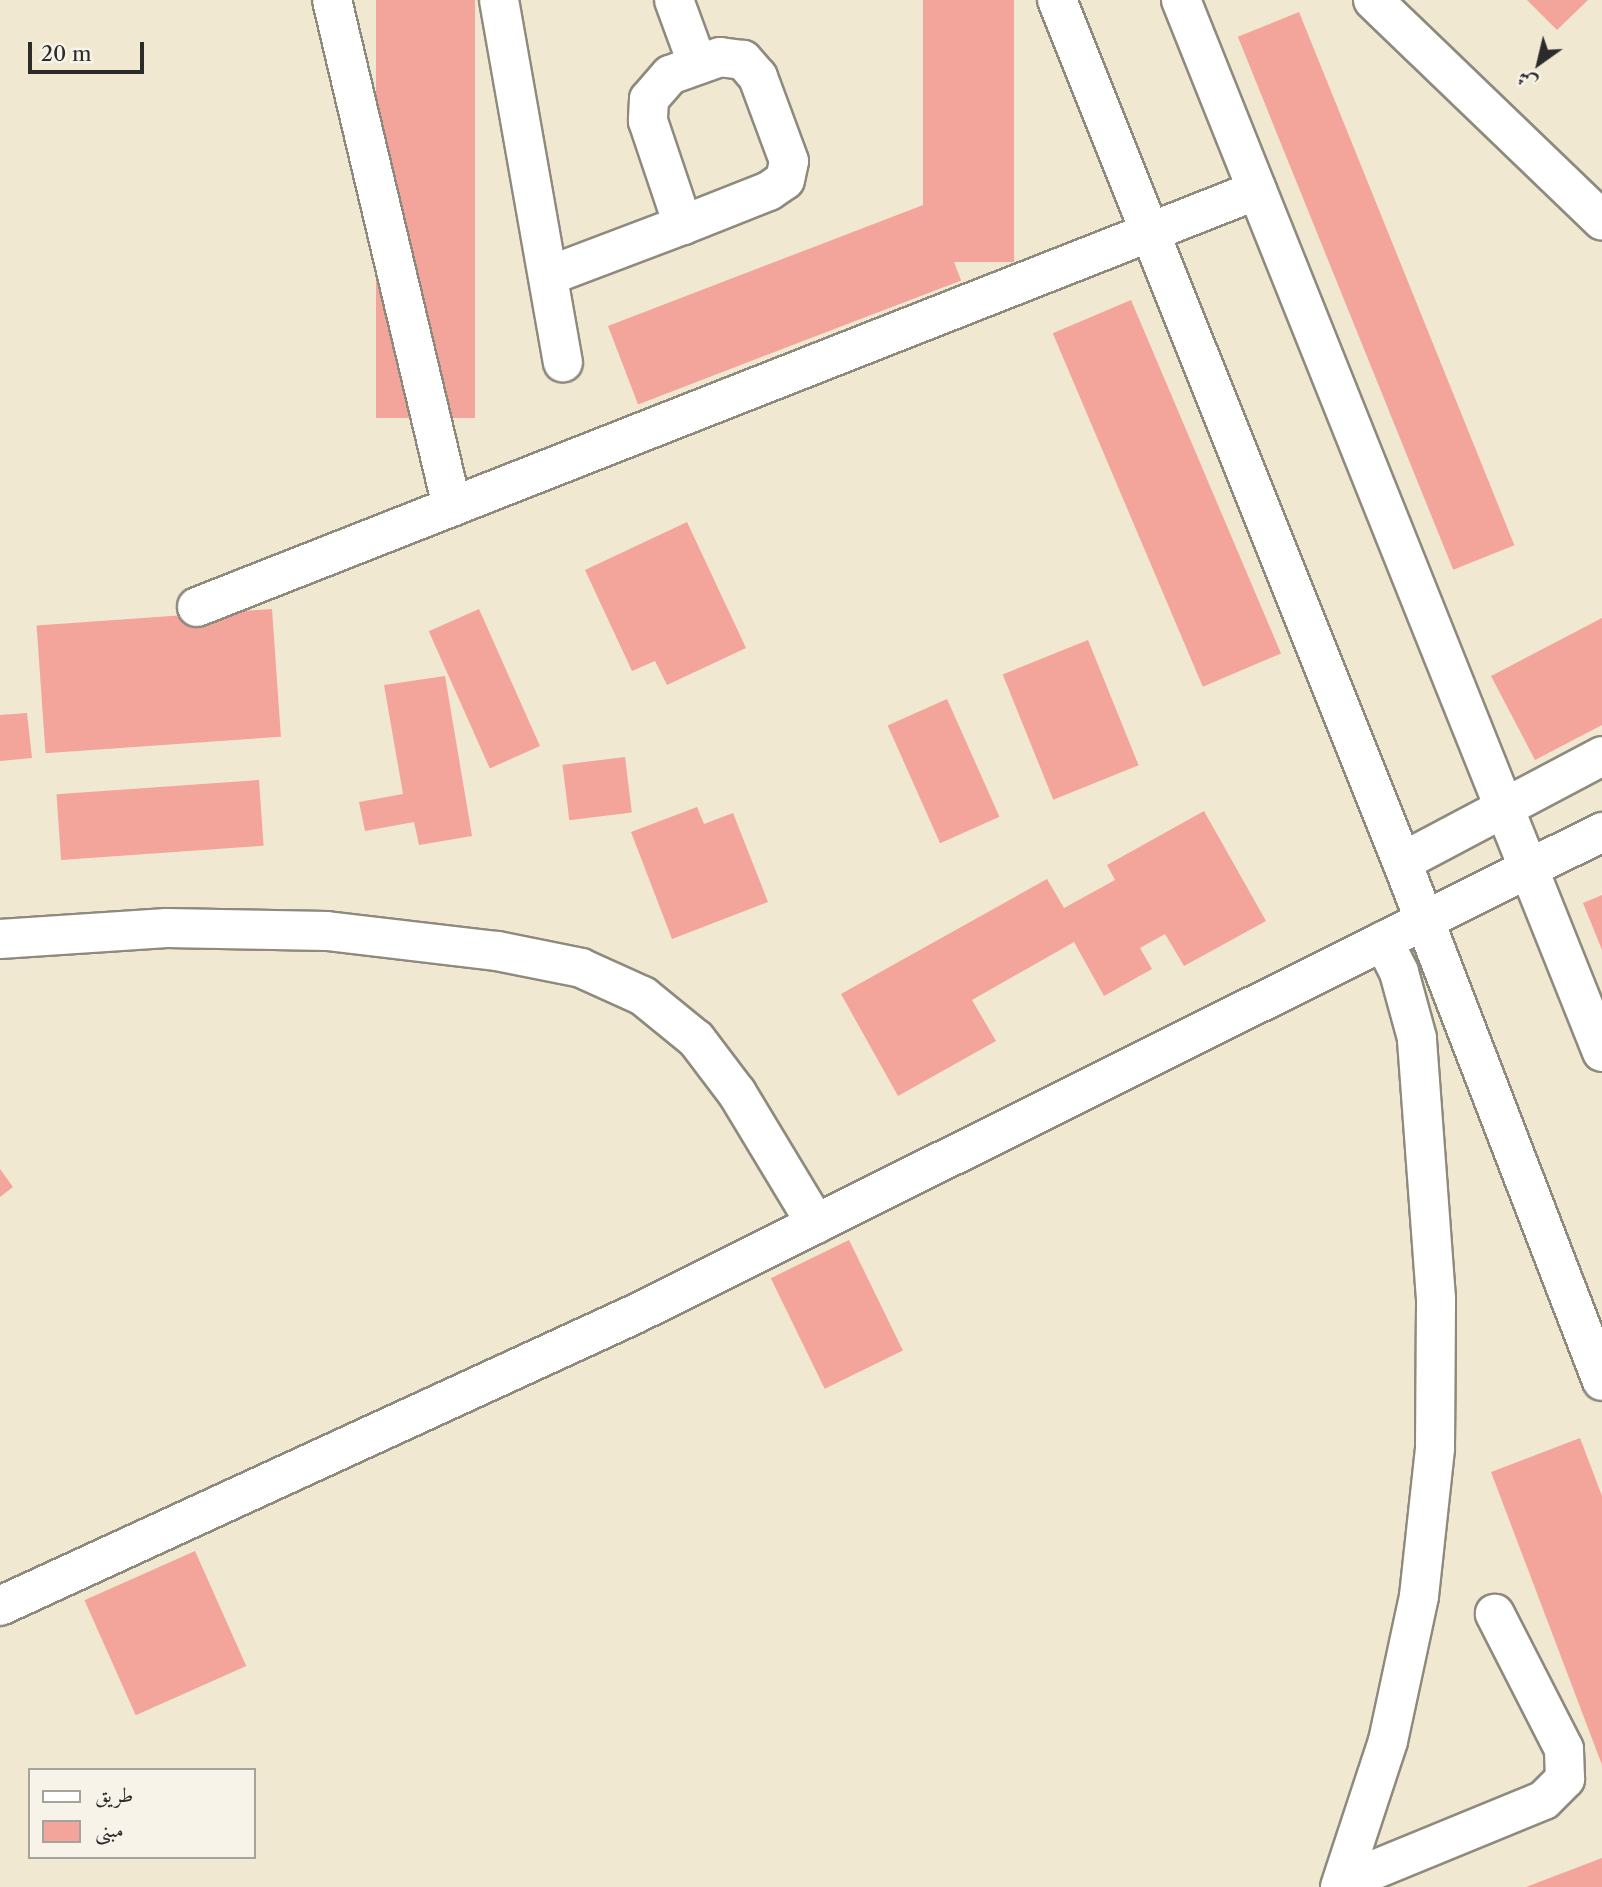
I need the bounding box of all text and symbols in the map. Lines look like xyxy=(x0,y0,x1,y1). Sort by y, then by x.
scale bar xyxy=(32,28,147,72)
north arrow xyxy=(1504,28,1574,98)
text: 20 m xyxy=(41,41,92,66)
text: ش xyxy=(1513,66,1541,96)
legend xyxy=(28,1768,256,1859)
text: طريق xyxy=(95,1782,133,1807)
text: مبنى xyxy=(95,1817,124,1842)

